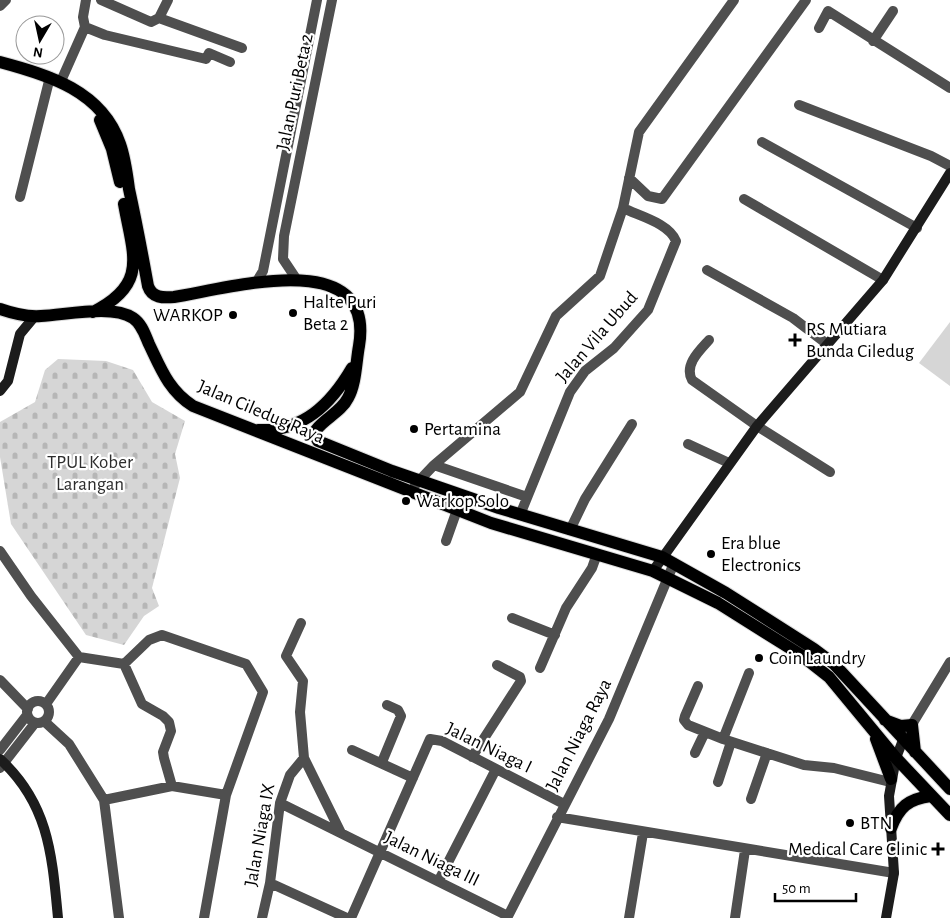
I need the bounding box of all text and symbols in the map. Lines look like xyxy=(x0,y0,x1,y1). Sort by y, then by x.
north arrow xyxy=(15,15,65,65)
street label: Jalan Puri Beta 2 xyxy=(273,32,317,152)
text: N xyxy=(32,44,44,60)
street label: Jalan Vila Ubud xyxy=(553,288,642,386)
place label: Halte Puri Beta 2 xyxy=(303,293,377,334)
place label: WARKOP xyxy=(153,306,223,325)
marker: Halte Puri Beta 2 xyxy=(287,307,299,319)
marker: WARKOP xyxy=(227,309,239,321)
place label: RS Mutiara Bunda Ciledug xyxy=(806,320,915,361)
marker: RS Mutiara Bunda Ciledug xyxy=(788,333,802,347)
street label: Jalan Ciledug Raya xyxy=(195,377,327,447)
place label: Pertamina xyxy=(424,420,501,439)
marker: Pertamina xyxy=(408,423,420,435)
park label: TPUL Kober Larangan xyxy=(47,453,133,494)
place label: Warkop Solo xyxy=(416,492,509,511)
marker: Warkop Solo xyxy=(400,495,412,507)
place label: Era blue Electronics xyxy=(721,534,801,575)
marker: Era blue Electronics xyxy=(705,548,717,560)
place label: Coin Laundry xyxy=(769,649,866,668)
marker: Coin Laundry xyxy=(753,652,765,664)
street label: Jalan Niaga Raya xyxy=(543,676,615,794)
street label: Jalan Niaga I xyxy=(443,719,535,777)
street label: Jalan Niaga IX xyxy=(242,782,278,888)
place label: BTN xyxy=(860,814,893,833)
marker: BTN xyxy=(844,817,856,829)
street label: Jalan Niaga III xyxy=(382,828,482,890)
place label: Medical Care Clinic xyxy=(788,840,927,859)
marker: Medical Care Clinic xyxy=(931,842,945,856)
scale bar xyxy=(775,870,856,902)
text: 50 m xyxy=(782,881,811,896)

